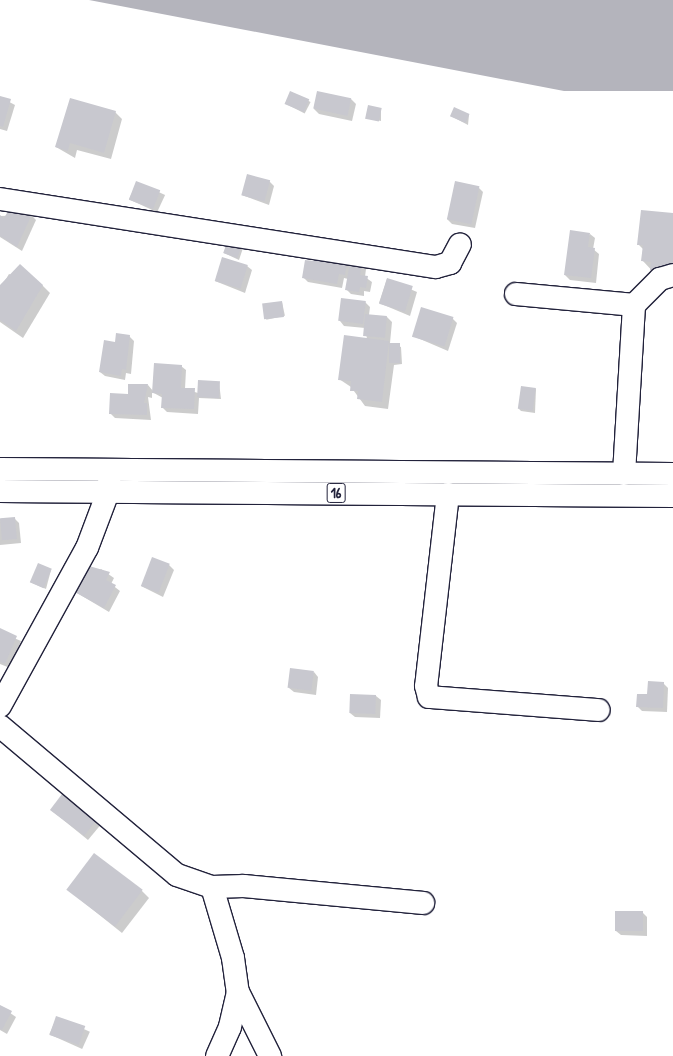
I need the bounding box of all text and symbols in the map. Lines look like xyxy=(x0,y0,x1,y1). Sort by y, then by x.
road number: 16 xyxy=(326,481,346,505)

